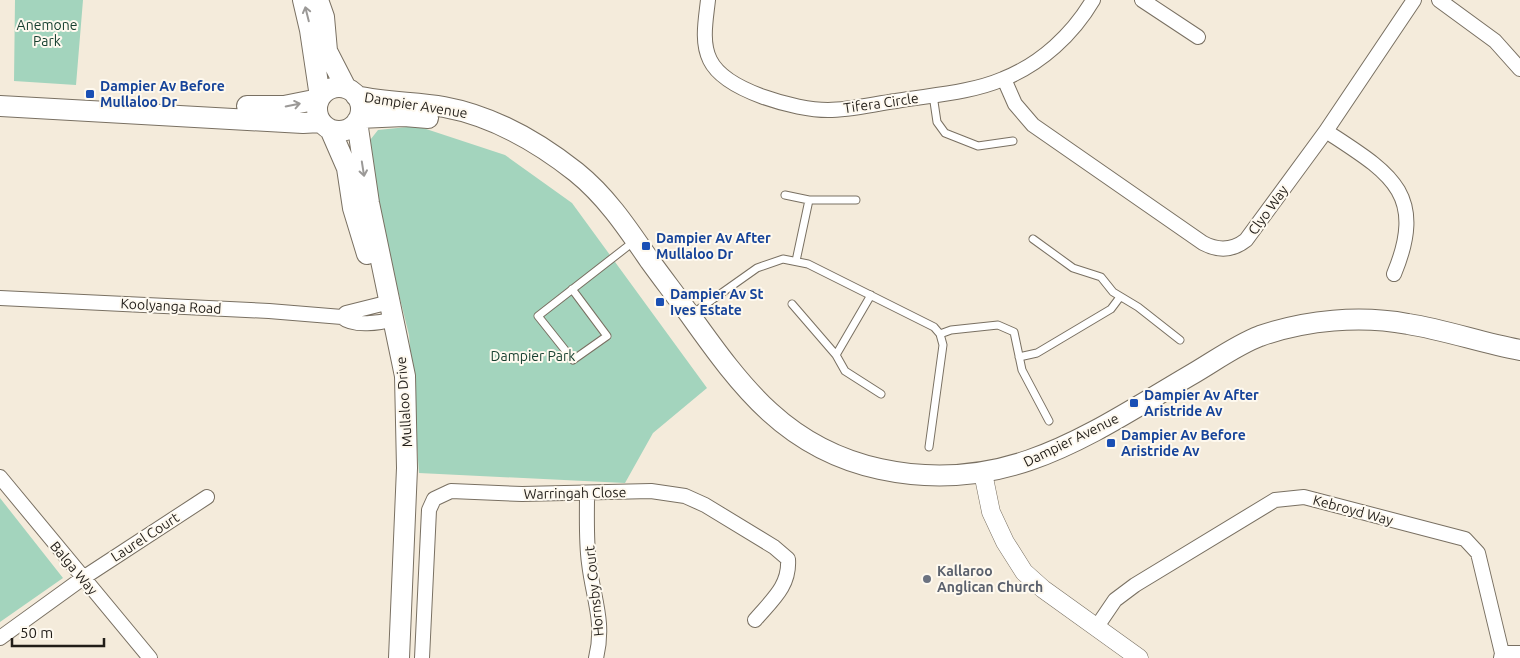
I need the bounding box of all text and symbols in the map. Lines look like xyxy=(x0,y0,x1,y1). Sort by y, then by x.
one-way arrow xyxy=(301,7,311,23)
park label: Anemone Park xyxy=(17,17,77,49)
place label: Dampier Av Before Mullaloo Dr xyxy=(100,78,225,110)
marker: Dampier Av Before Mullaloo Dr xyxy=(84,88,96,100)
street label: Dampier Avenue xyxy=(363,89,469,121)
street label: Tifera Circle xyxy=(843,90,919,116)
one-way arrow xyxy=(285,99,301,109)
one-way arrow xyxy=(359,161,369,177)
street label: Clyo Way xyxy=(1245,182,1291,238)
place label: Dampier Av After Mullaloo Dr xyxy=(656,230,771,262)
marker: Dampier Av After Mullaloo Dr xyxy=(640,240,652,252)
place label: Dampier Av St Ives Estate xyxy=(670,286,764,318)
street label: Koolyanga Road xyxy=(120,295,222,317)
marker: Dampier Av St Ives Estate xyxy=(654,296,666,308)
park label: Dampier Park xyxy=(491,348,575,364)
street label: Mullaloo Drive xyxy=(393,356,415,448)
place label: Dampier Av After Aristride Av xyxy=(1144,387,1259,419)
marker: Dampier Av After Aristride Av xyxy=(1128,397,1140,409)
street label: Dampier Avenue xyxy=(1021,410,1121,470)
place label: Dampier Av Before Aristride Av xyxy=(1121,427,1246,459)
marker: Dampier Av Before Aristride Av xyxy=(1105,437,1117,449)
street label: Warringah Close xyxy=(524,484,626,502)
street label: Kebroyd Way xyxy=(1311,492,1395,528)
street label: Laurel Court xyxy=(108,509,182,565)
street label: Balga Way xyxy=(47,538,101,598)
street label: Hornsby Court xyxy=(581,544,607,637)
place label: Kallaroo Anglican Church xyxy=(937,563,1043,595)
marker: Kallaroo Anglican Church xyxy=(921,573,933,585)
scale bar xyxy=(12,616,105,648)
text: 50 m xyxy=(20,624,53,641)

